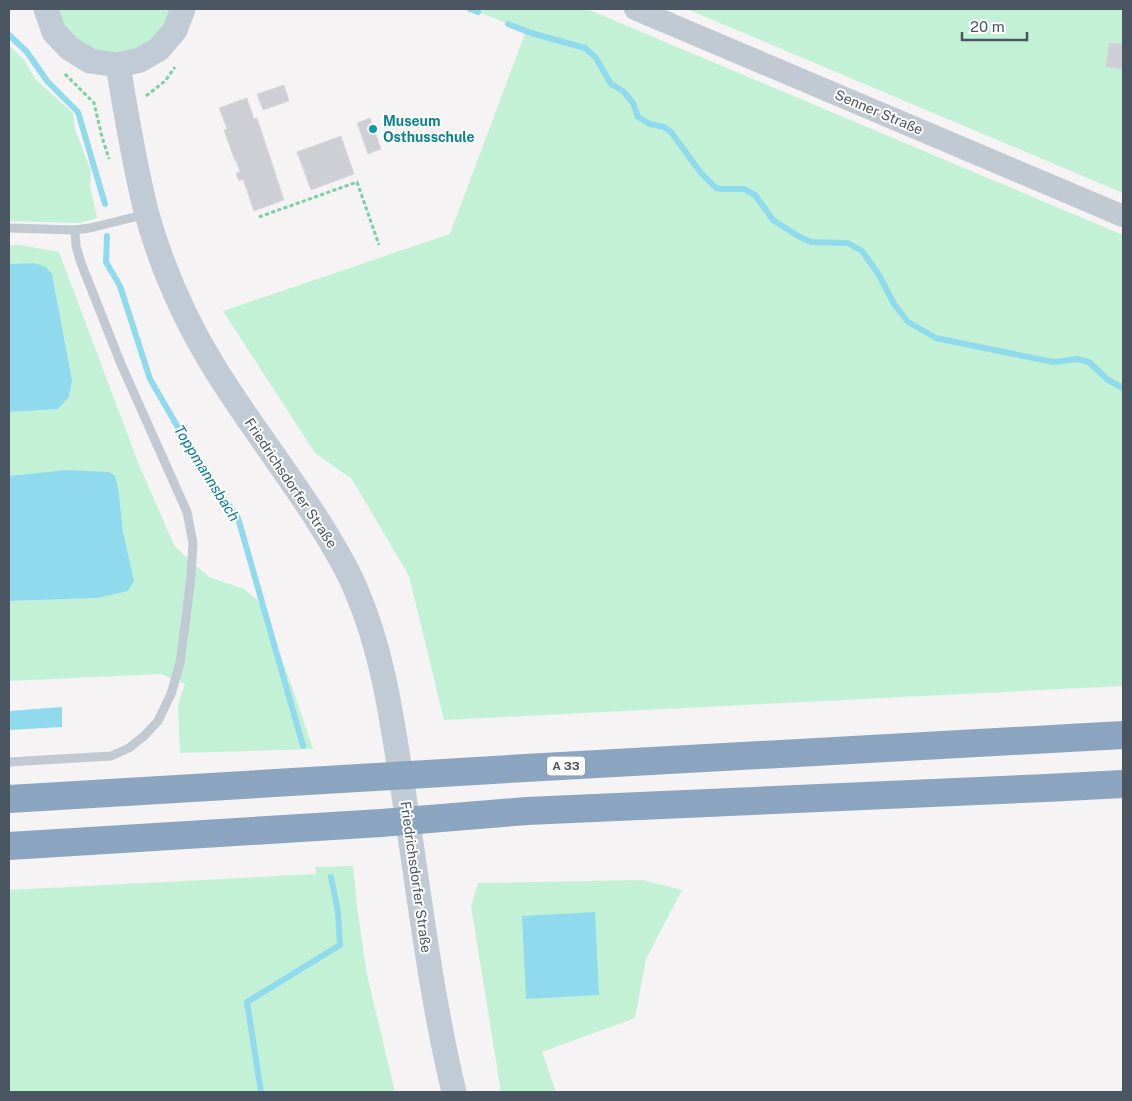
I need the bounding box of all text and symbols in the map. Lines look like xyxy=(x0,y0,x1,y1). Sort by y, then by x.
scale bar xyxy=(962,10,1027,42)
text: 20 m xyxy=(970,18,1005,35)
street label: Senner Straße xyxy=(833,86,925,138)
place label: Museum Osthusschule xyxy=(383,113,475,145)
marker: Museum Osthusschule xyxy=(367,123,379,135)
street label: Friedrichsdorfer Straße xyxy=(242,415,340,551)
water label: Toppmannsbach xyxy=(171,422,243,524)
road number: A 33 xyxy=(547,756,585,776)
street label: Friedrichsdorfer Straße xyxy=(397,800,435,954)

